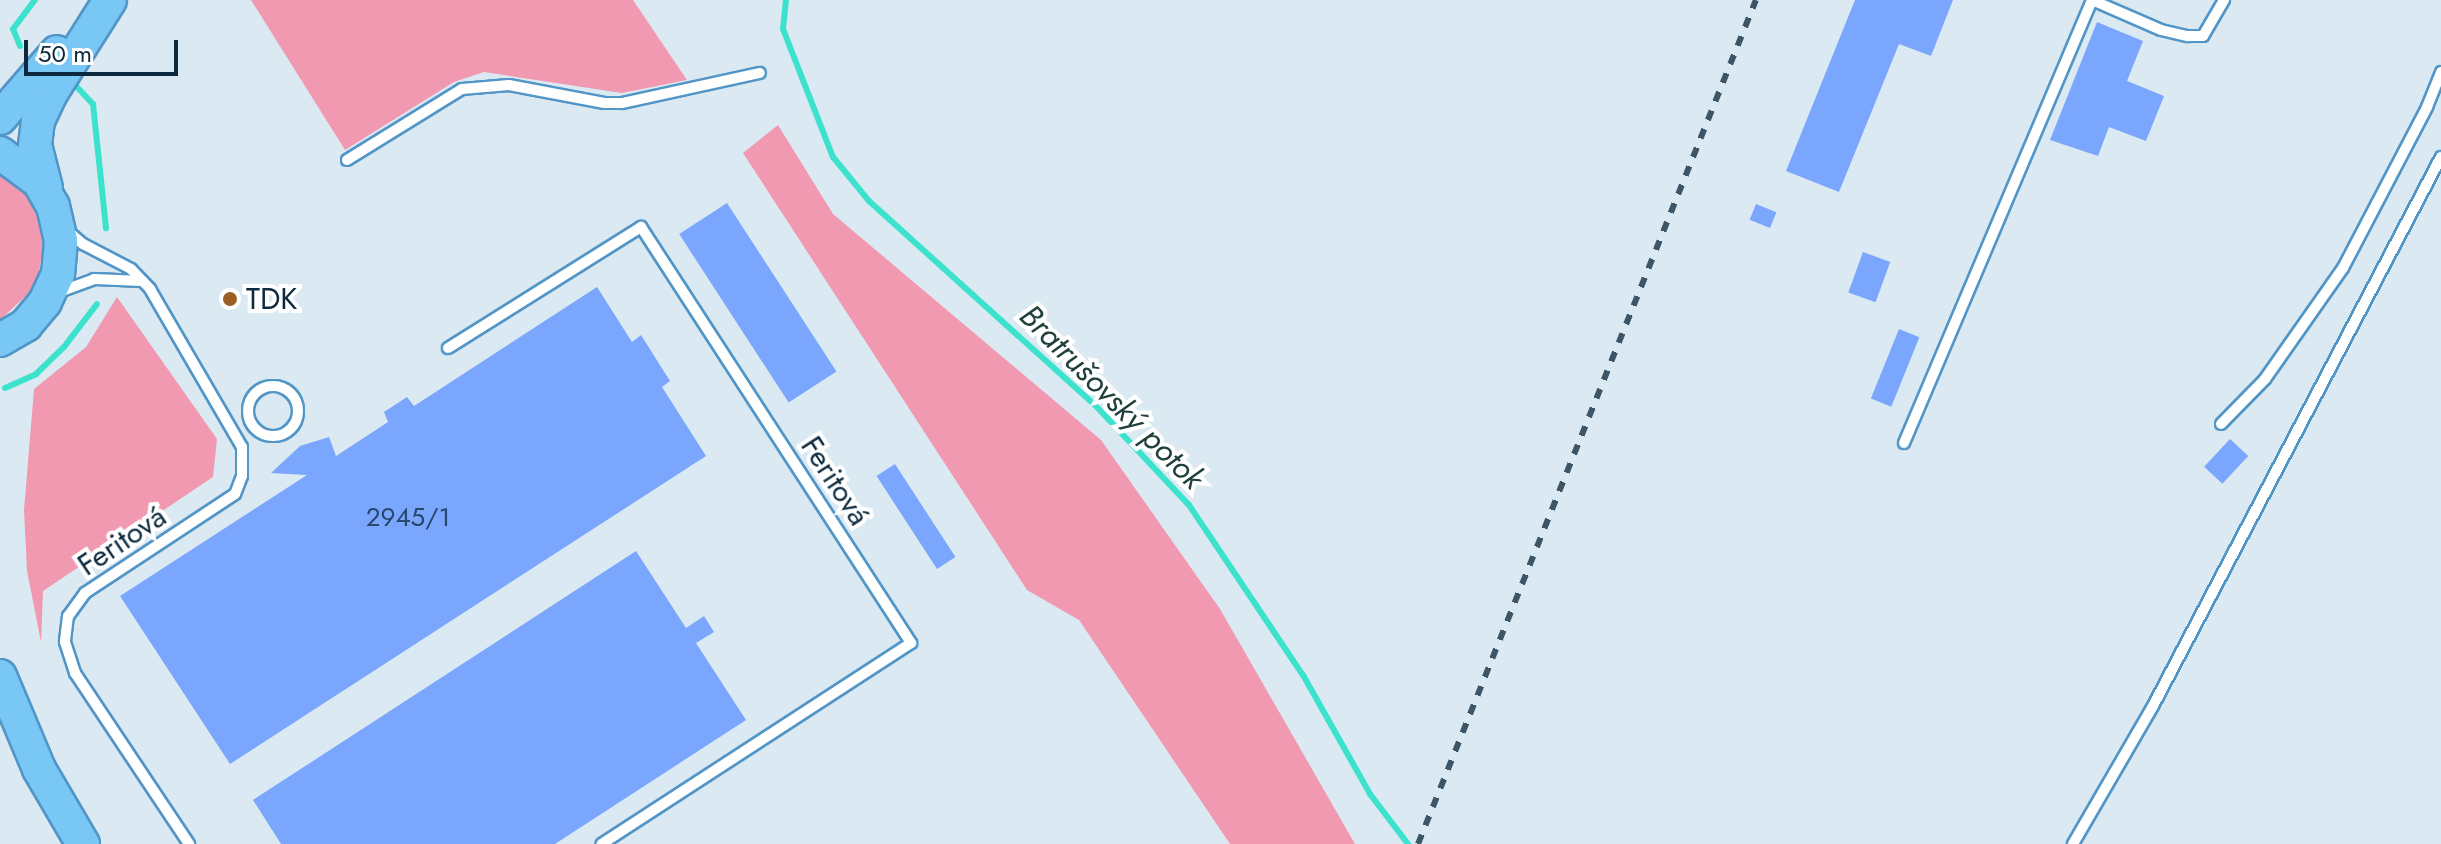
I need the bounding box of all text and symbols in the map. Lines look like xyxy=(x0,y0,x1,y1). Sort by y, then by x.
scale bar xyxy=(28,24,182,74)
text: 50 m xyxy=(38,36,92,71)
place label: TDK xyxy=(246,281,297,317)
marker: TDK xyxy=(221,290,239,308)
water label: Bratrušovský potok xyxy=(1012,297,1212,497)
street label: Feritová xyxy=(793,430,877,532)
street label: Feritová xyxy=(71,499,173,583)
house number: 2945/1 xyxy=(366,502,450,534)

